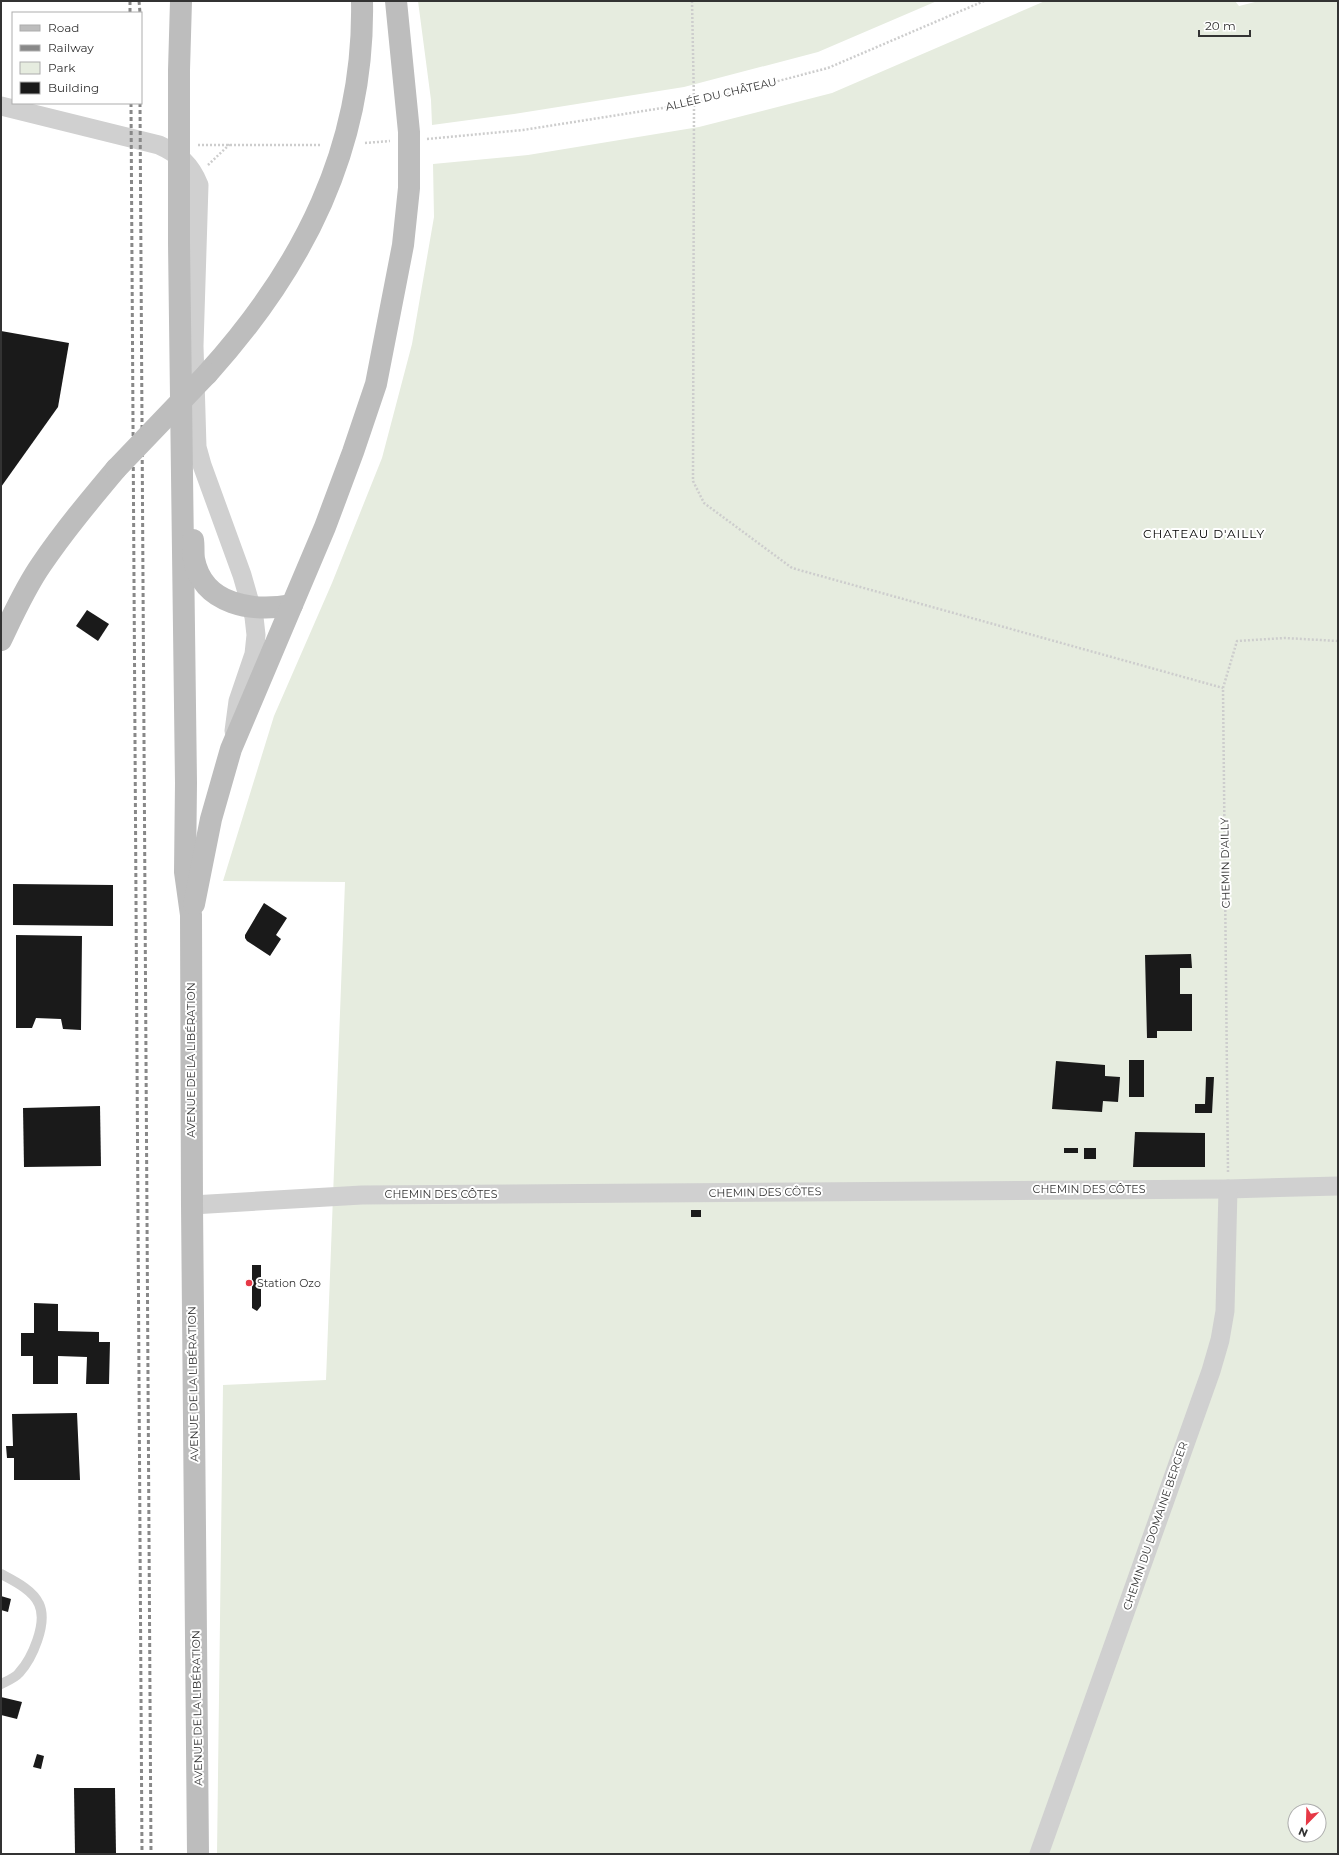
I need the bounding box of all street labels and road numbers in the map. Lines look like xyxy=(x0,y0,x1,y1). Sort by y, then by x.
street label: ALLÉE DU CHÂTEAU xyxy=(664,74,778,114)
street label: CHEMIN D'AILLY xyxy=(1217,818,1233,908)
street label: AVENUE DE LA LIBÉRATION xyxy=(184,982,198,1138)
street label: CHEMIN DES CÔTES xyxy=(1033,1182,1146,1196)
street label: CHEMIN DES CÔTES xyxy=(708,1184,822,1200)
street label: CHEMIN DES CÔTES xyxy=(385,1187,498,1201)
street label: AVENUE DE LA LIBÉRATION xyxy=(185,1306,201,1462)
street label: CHEMIN DU DOMAINE BERGER xyxy=(1120,1440,1190,1612)
street label: AVENUE DE LA LIBÉRATION xyxy=(189,1630,205,1786)

